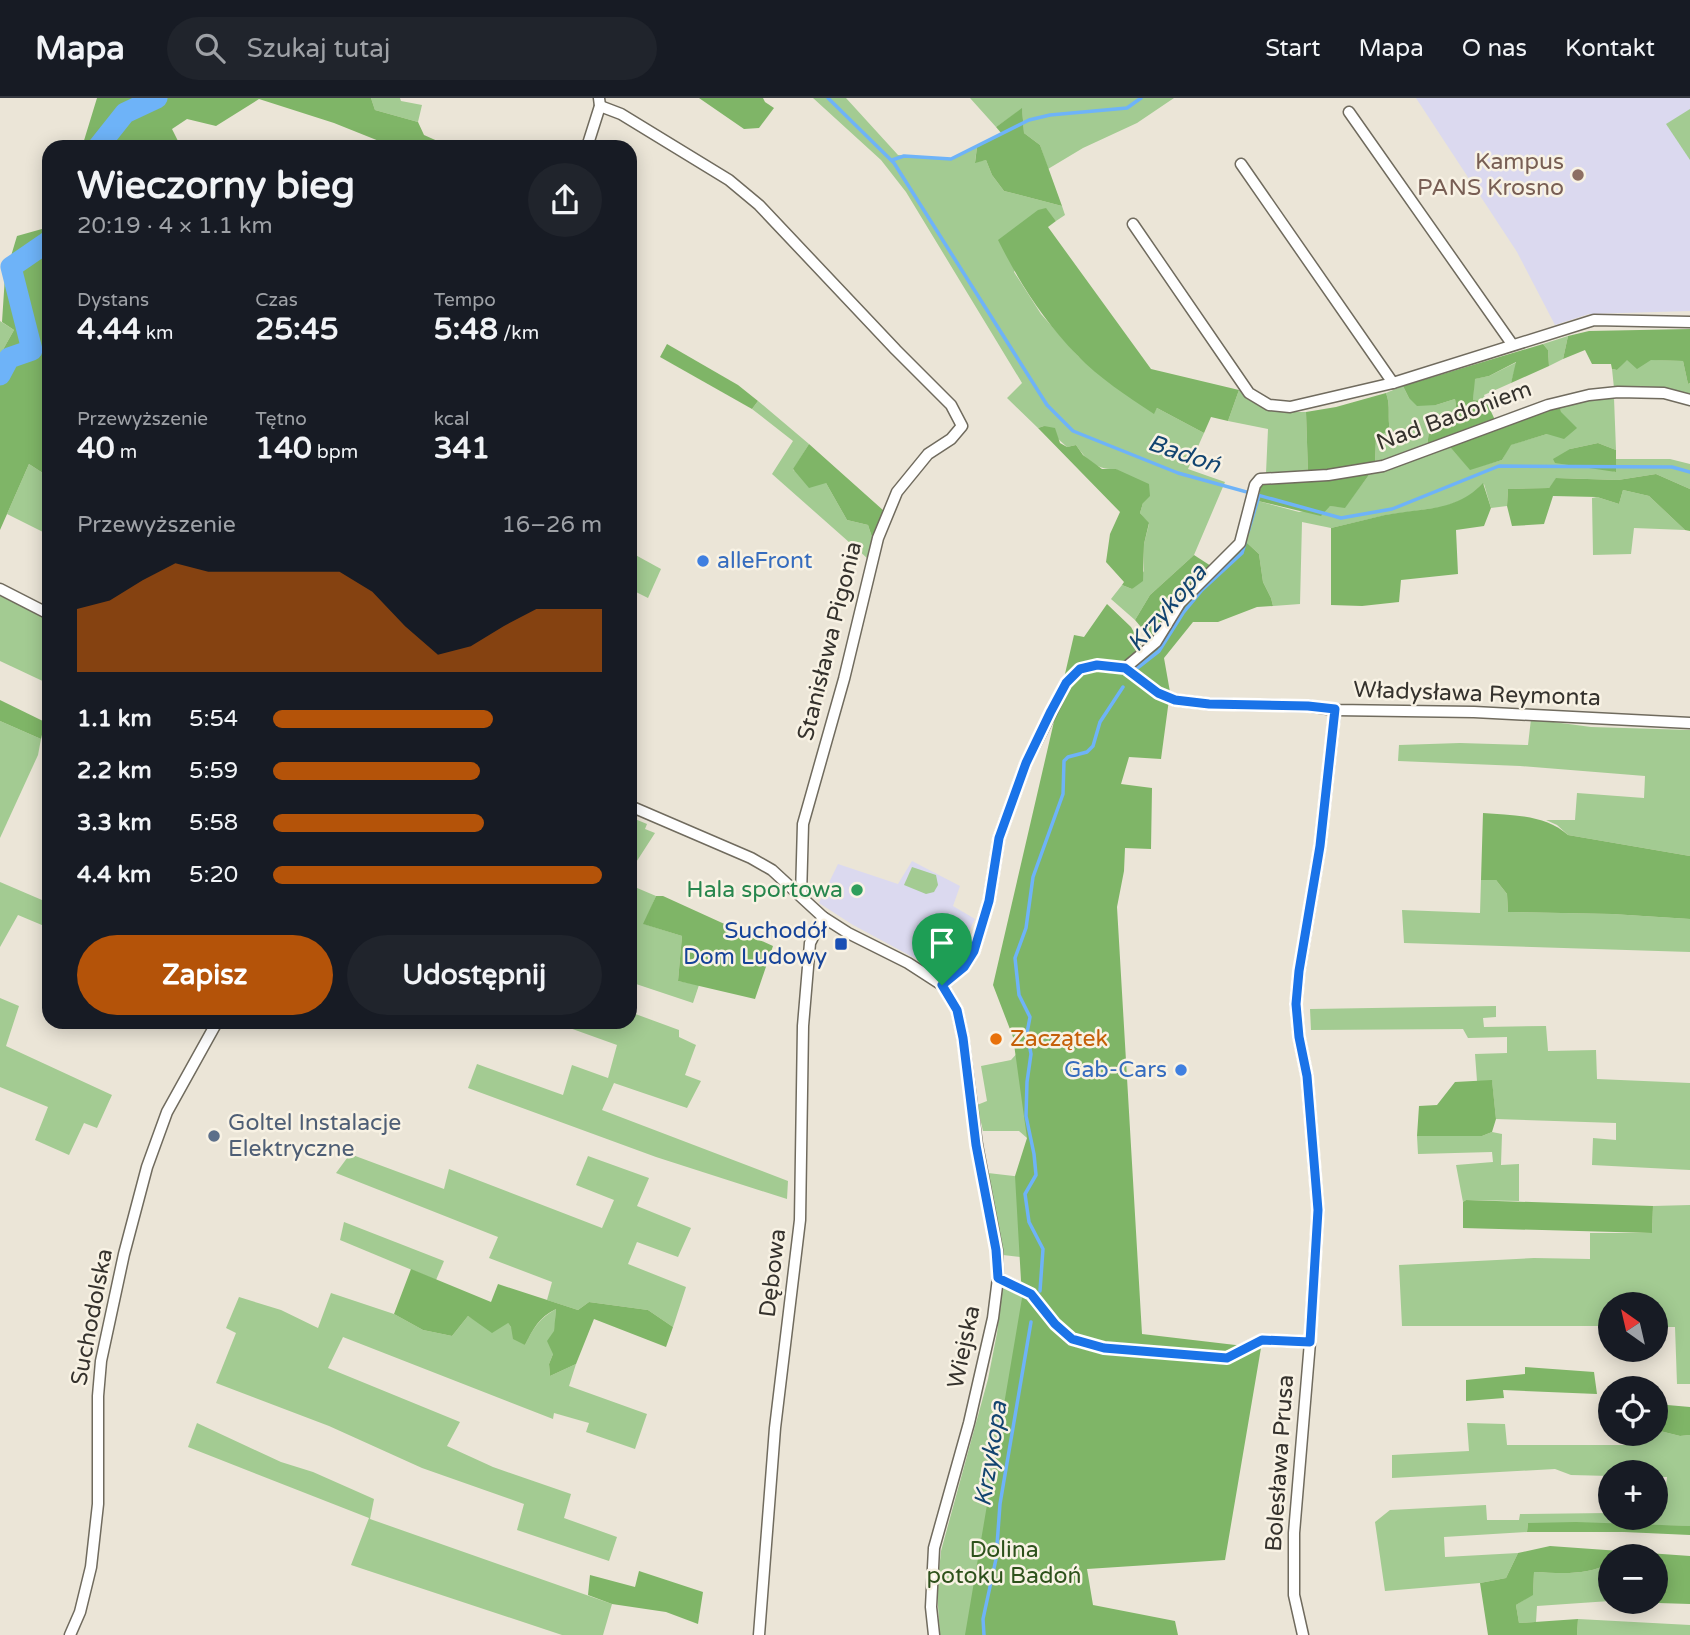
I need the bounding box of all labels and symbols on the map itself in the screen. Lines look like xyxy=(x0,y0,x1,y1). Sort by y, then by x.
place label: Kampus PANS Krosno xyxy=(1417,148,1564,202)
marker: Kampus PANS Krosno xyxy=(1570,167,1586,183)
street label: Nad Badoniem xyxy=(1373,375,1535,457)
water label: Badoń xyxy=(1144,428,1225,480)
street label: Stanisława Pigonia xyxy=(792,539,868,743)
place label: alleFront xyxy=(717,547,813,575)
marker: alleFront xyxy=(695,553,711,569)
water label: Krzykopa xyxy=(1121,558,1213,658)
street label: Władysława Reymonta xyxy=(1353,676,1601,712)
place label: Hala sportowa xyxy=(686,876,843,904)
marker: Hala sportowa xyxy=(849,882,865,898)
pin xyxy=(912,913,972,985)
place label: Suchodół Dom Ludowy xyxy=(683,917,827,971)
marker: Suchodół Dom Ludowy xyxy=(833,936,849,952)
place label: Zaczątek xyxy=(1010,1025,1108,1053)
marker: Zaczątek xyxy=(988,1031,1004,1047)
place label: Gab-Cars xyxy=(1064,1056,1167,1084)
marker: Gab-Cars xyxy=(1173,1062,1189,1078)
place label: Goltel Instalacje Elektryczne xyxy=(228,1109,401,1163)
marker: Goltel Instalacje Elektryczne xyxy=(206,1128,222,1144)
street label: Dębowa xyxy=(754,1227,792,1319)
street label: Suchodolska xyxy=(65,1246,119,1388)
north arrow xyxy=(1598,1292,1668,1362)
street label: Wiejska xyxy=(942,1303,986,1391)
street label: Bolesława Prusa xyxy=(1260,1374,1300,1552)
water label: Krzykopa xyxy=(968,1399,1014,1509)
park label: Dolina potoku Badoń xyxy=(927,1536,1081,1590)

